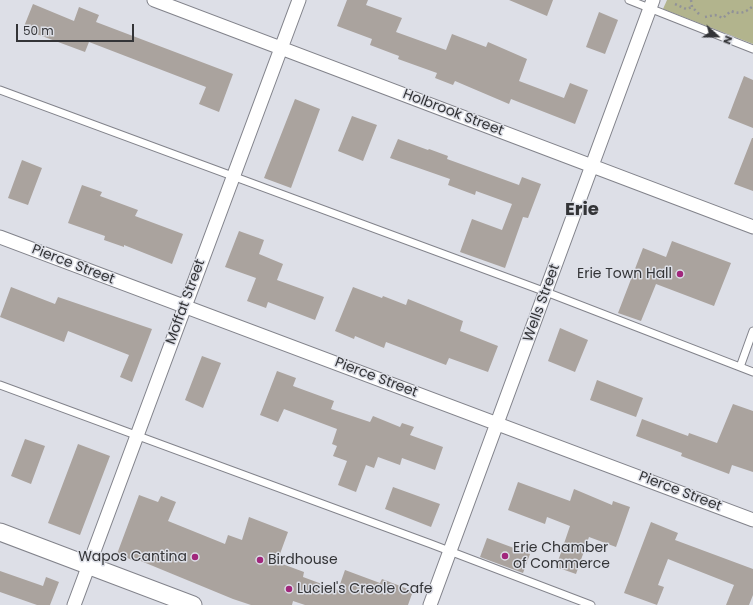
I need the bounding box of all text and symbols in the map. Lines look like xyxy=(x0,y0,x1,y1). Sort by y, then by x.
scale bar xyxy=(18,16,136,42)
north arrow xyxy=(697,16,737,56)
text: 50 m xyxy=(23,22,54,39)
text: N xyxy=(719,34,737,47)
street label: Holbrook Street xyxy=(400,86,506,140)
district label: Erie xyxy=(565,199,599,221)
street label: Pierce Street xyxy=(29,242,117,288)
street label: Moffat Street xyxy=(163,257,209,347)
street label: Wells Street xyxy=(520,262,564,344)
place label: Erie Town Hall xyxy=(577,266,672,282)
marker: Erie Town Hall xyxy=(675,269,685,279)
street label: Pierce Street xyxy=(332,355,420,401)
street label: Pierce Street xyxy=(636,469,724,515)
place label: Erie Chamber of Commerce xyxy=(513,540,610,572)
place label: Wapos Cantina xyxy=(78,549,187,565)
marker: Erie Chamber of Commerce xyxy=(500,551,510,561)
marker: Wapos Cantina xyxy=(190,552,200,562)
place label: Birdhouse xyxy=(268,552,338,568)
marker: Birdhouse xyxy=(255,555,265,565)
place label: Luciel's Creole Cafe xyxy=(297,581,432,597)
marker: Luciel's Creole Cafe xyxy=(284,584,294,594)

